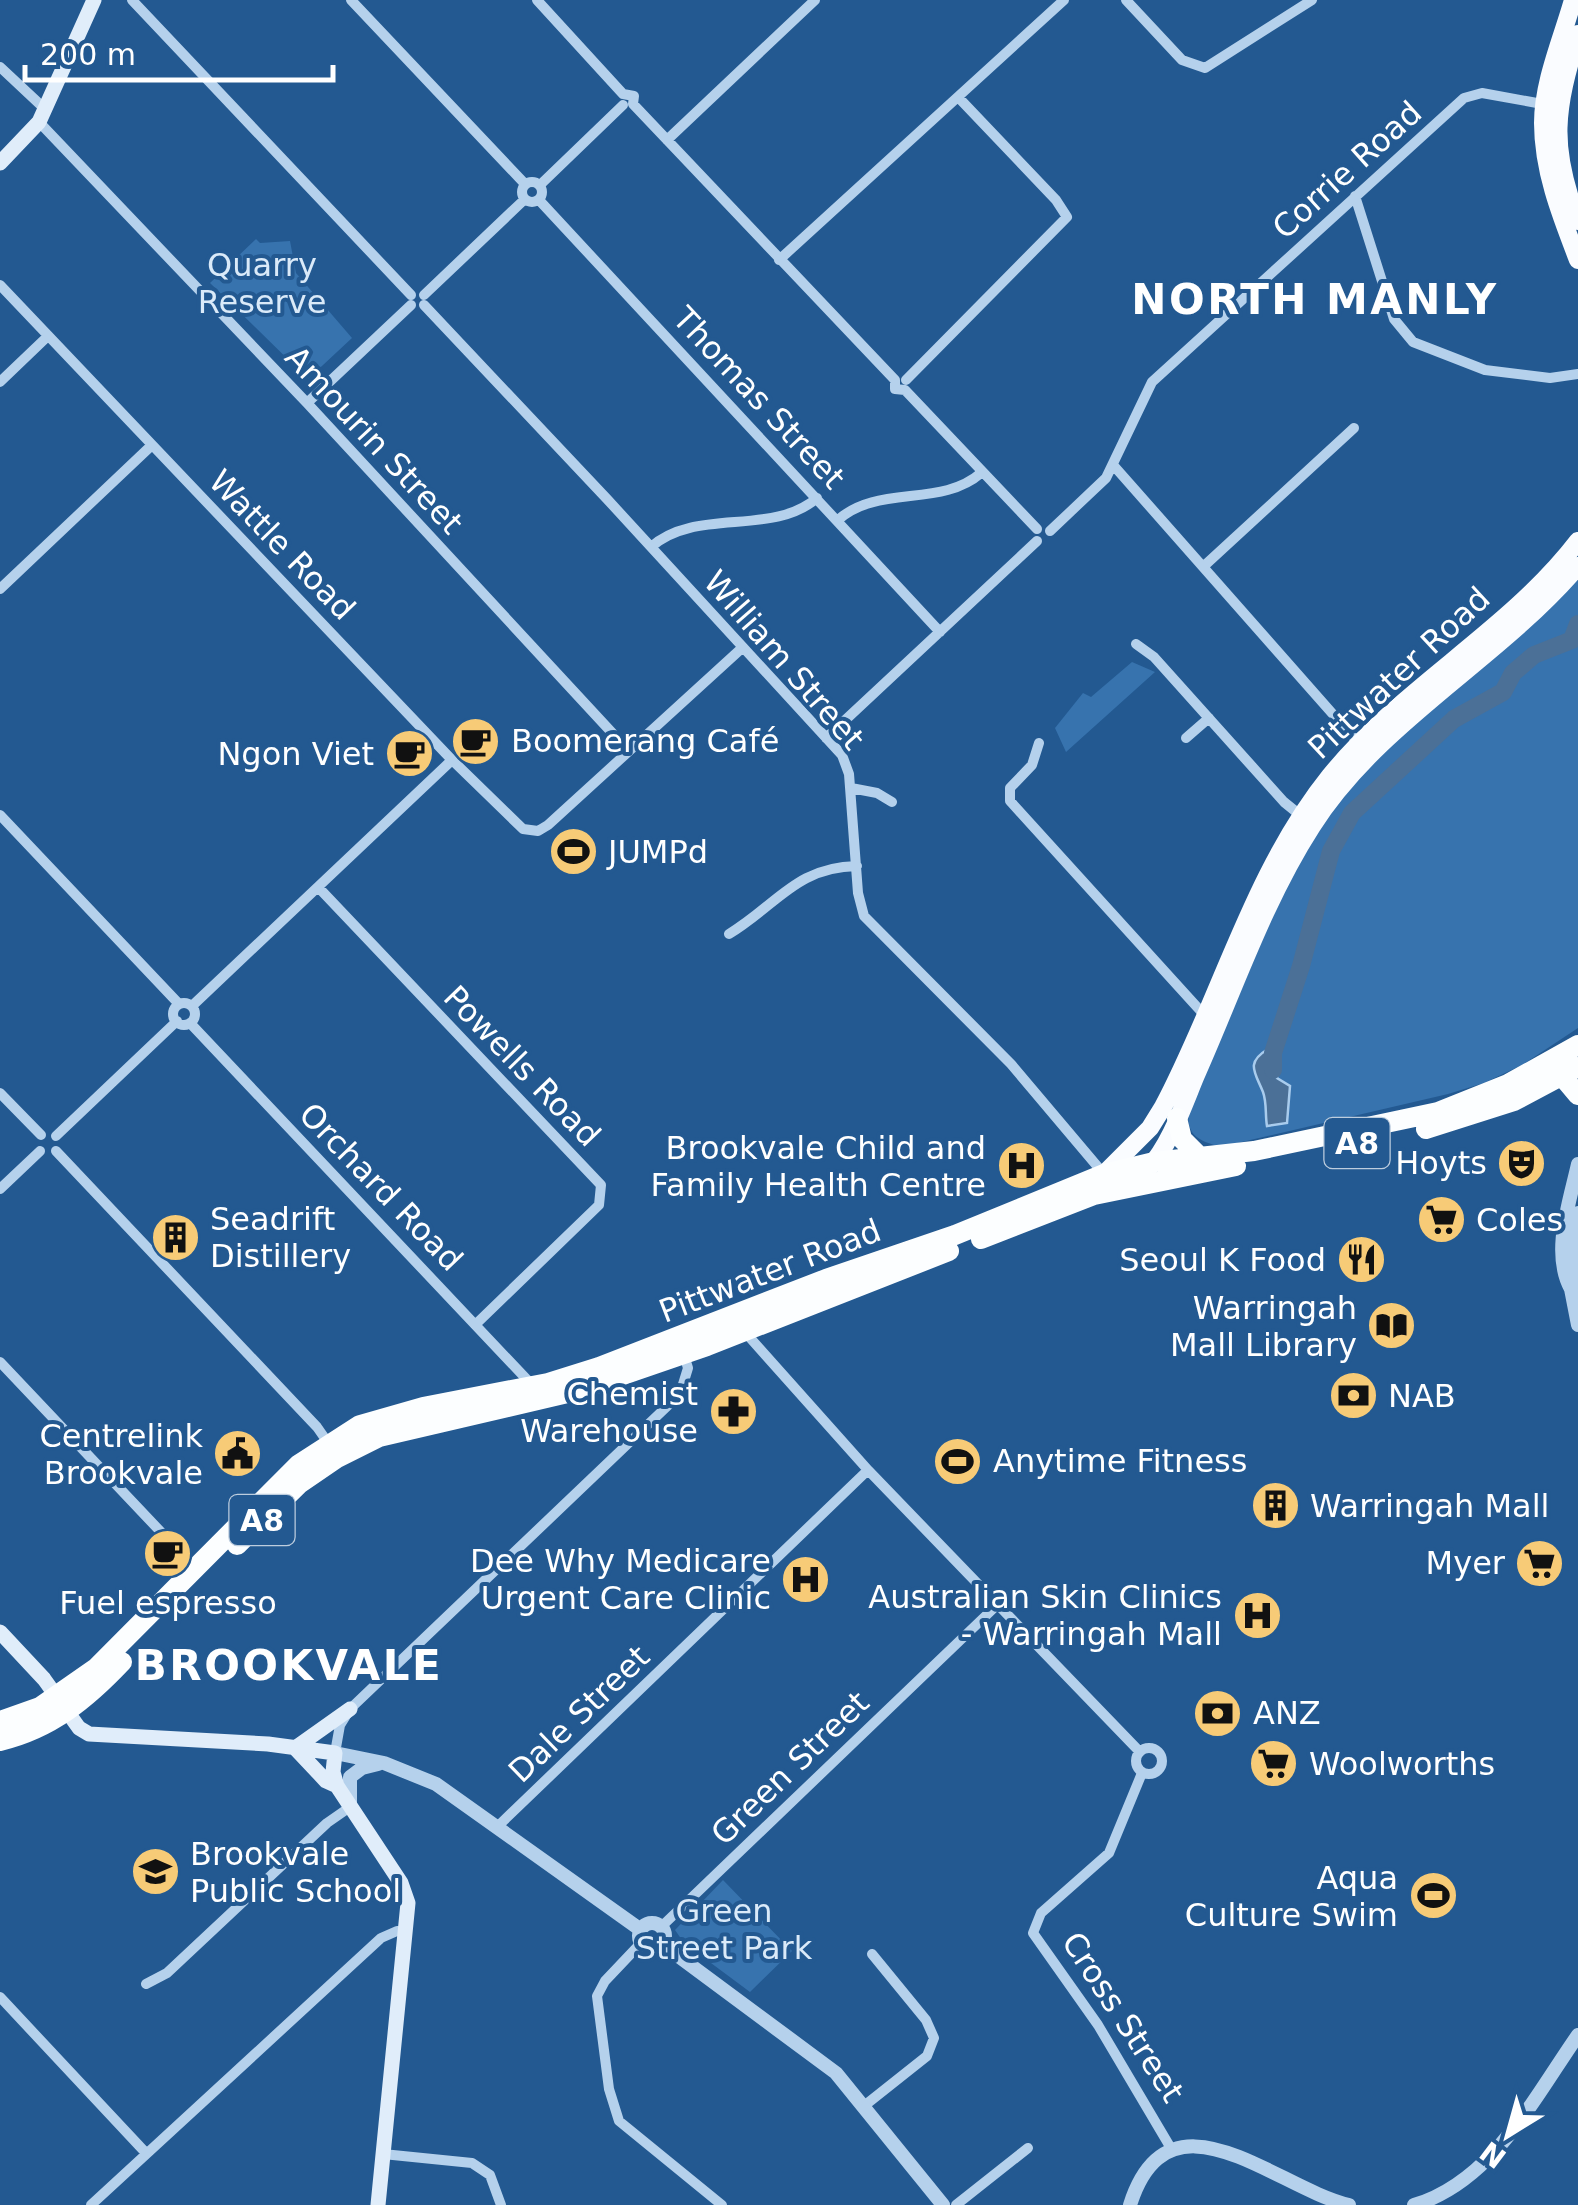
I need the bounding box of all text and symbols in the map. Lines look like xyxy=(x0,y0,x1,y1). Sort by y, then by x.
scale bar xyxy=(25,20,332,82)
text: 200 m xyxy=(40,37,136,72)
street label: Corrie Road xyxy=(1265,93,1429,247)
park label: Quarry Reserve xyxy=(198,246,326,321)
district label: NORTH MANLY xyxy=(1131,275,1499,324)
street label: Thomas Street xyxy=(665,299,853,497)
street label: Amourin Street xyxy=(277,338,471,542)
street label: Wattle Road xyxy=(201,462,363,628)
street label: William Street xyxy=(696,563,872,757)
street label: Pittwater Road xyxy=(1300,579,1498,767)
cafe icon: Boomerang Café xyxy=(450,715,502,767)
place label: Boomerang Café xyxy=(511,722,779,760)
cafe icon: Ngon Viet xyxy=(383,728,435,780)
place label: Ngon Viet xyxy=(217,735,374,773)
sports icon: JUMPd xyxy=(547,826,599,878)
place label: JUMPd xyxy=(606,833,708,871)
street label: Powells Road xyxy=(436,978,608,1154)
street label: Orchard Road xyxy=(291,1095,471,1279)
road number: A8 xyxy=(1324,1118,1390,1168)
place label: Brookvale Child and Family Health Centre xyxy=(651,1129,986,1204)
theatre icon: Hoyts xyxy=(1496,1137,1548,1189)
hospital icon: Brookvale Child and Family Health Centre xyxy=(995,1140,1047,1192)
place label: Hoyts xyxy=(1395,1144,1487,1182)
supermarket icon: Coles xyxy=(1415,1194,1467,1246)
place label: Seadrift Distillery xyxy=(210,1200,351,1275)
place label: Coles xyxy=(1476,1201,1563,1239)
building icon: Seadrift Distillery xyxy=(149,1211,201,1263)
street label: Pittwater Road xyxy=(654,1211,886,1331)
restaurant icon: Seoul K Food xyxy=(1335,1234,1387,1286)
place label: Seoul K Food xyxy=(1119,1241,1326,1279)
place label: Warringah Mall Library xyxy=(1170,1289,1357,1364)
library icon: Warringah Mall Library xyxy=(1366,1300,1418,1352)
bank icon: NAB xyxy=(1327,1370,1379,1422)
place label: Chemist Warehouse xyxy=(520,1375,698,1450)
place label: NAB xyxy=(1388,1377,1456,1415)
pharmacy icon: Chemist Warehouse xyxy=(707,1386,759,1438)
place label: Centrelink Brookvale xyxy=(39,1417,203,1492)
public building icon: Centrelink Brookvale xyxy=(212,1428,264,1480)
sports icon: Anytime Fitness xyxy=(932,1435,984,1487)
place label: Anytime Fitness xyxy=(993,1442,1247,1480)
building icon: Warringah Mall xyxy=(1249,1480,1301,1532)
place label: Warringah Mall xyxy=(1310,1487,1550,1525)
road number: A8 xyxy=(230,1495,294,1545)
cafe icon: Fuel espresso xyxy=(142,1527,194,1579)
supermarket icon: Myer xyxy=(1514,1537,1566,1589)
place label: Dee Why Medicare Urgent Care Clinic xyxy=(470,1542,771,1617)
place label: Myer xyxy=(1426,1544,1506,1582)
hospital icon: Dee Why Medicare Urgent Care Clinic xyxy=(780,1553,832,1605)
place label: Australian Skin Clinics - Warringah Mall xyxy=(868,1578,1222,1653)
place label: Fuel espresso xyxy=(59,1584,277,1622)
hospital icon: Australian Skin Clinics - Warringah Mall xyxy=(1231,1589,1283,1641)
street label: Dale Street xyxy=(501,1638,657,1790)
district label: BROOKVALE xyxy=(135,1641,443,1690)
street label: Green Street xyxy=(703,1683,877,1853)
bank icon: ANZ xyxy=(1192,1687,1244,1739)
place label: ANZ xyxy=(1253,1694,1321,1732)
supermarket icon: Woolworths xyxy=(1248,1738,1300,1790)
place label: Woolworths xyxy=(1309,1745,1495,1783)
place label: Brookvale Public School xyxy=(190,1835,401,1910)
school or university icon: Brookvale Public School xyxy=(129,1846,181,1898)
place label: Aqua Culture Swim xyxy=(1185,1859,1398,1934)
sports icon: Aqua Culture Swim xyxy=(1407,1870,1459,1922)
park label: Green Street Park xyxy=(636,1892,813,1967)
street label: Cross Street xyxy=(1054,1925,1192,2109)
north arrow xyxy=(1458,2085,1558,2185)
text: N xyxy=(1474,2134,1513,2175)

